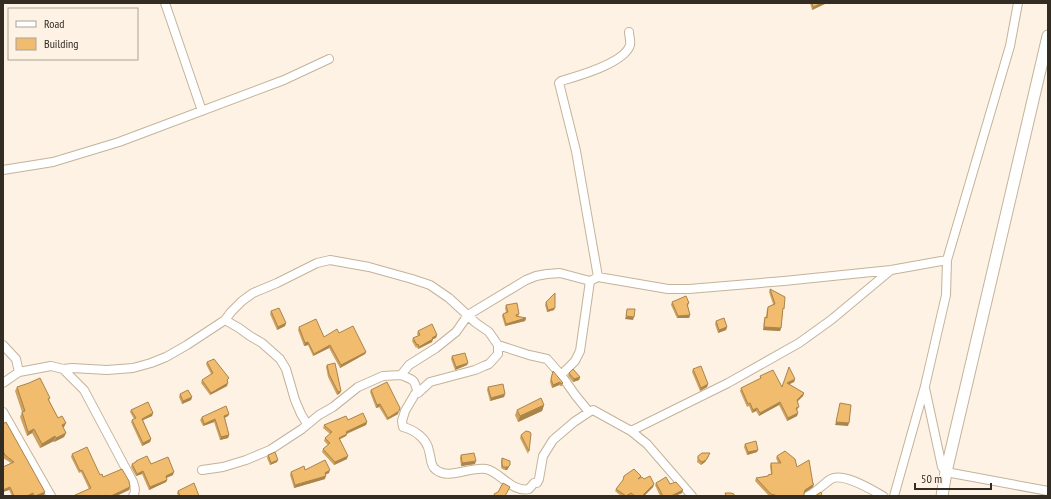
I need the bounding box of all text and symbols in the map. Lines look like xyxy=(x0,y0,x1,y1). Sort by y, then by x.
legend xyxy=(8,8,138,60)
text: Road xyxy=(44,16,64,31)
text: Building xyxy=(44,36,79,51)
scale bar xyxy=(915,465,991,491)
text: 50 m xyxy=(921,471,942,486)

